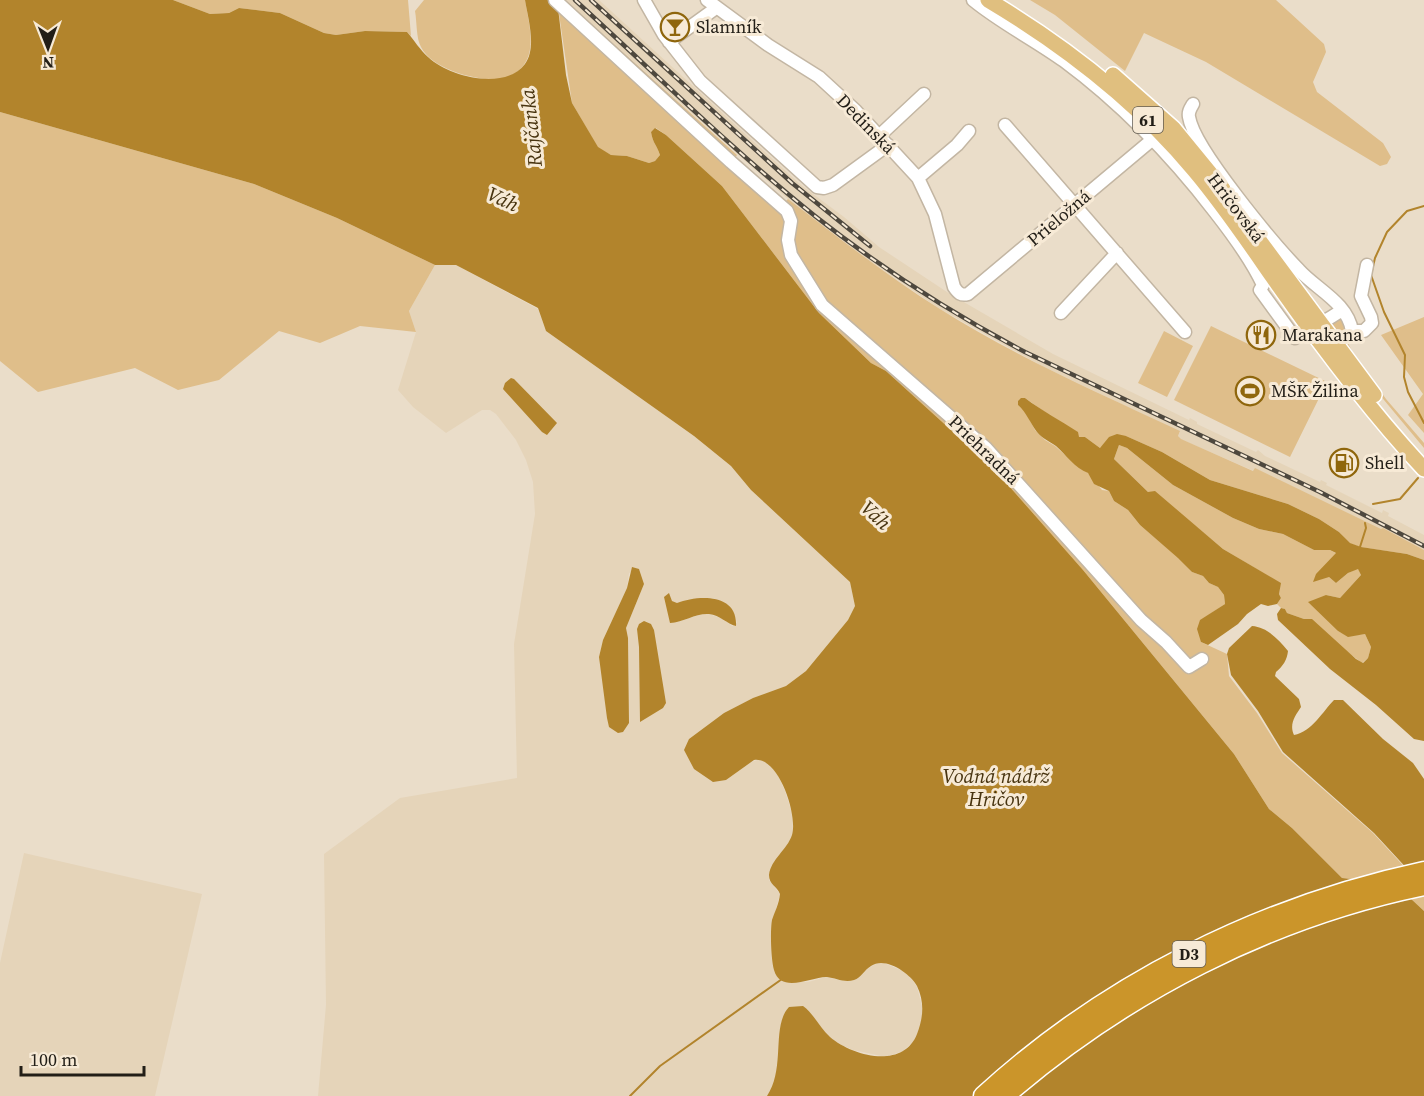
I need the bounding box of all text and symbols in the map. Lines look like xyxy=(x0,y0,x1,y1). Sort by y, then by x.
bar icon: Slamník xyxy=(659,11,691,43)
place label: Slamník xyxy=(696,14,762,39)
north arrow xyxy=(18,18,78,78)
text: N xyxy=(42,52,54,74)
water label: Rajčanka xyxy=(513,87,549,169)
street label: Dedinská xyxy=(831,88,902,160)
road number: 61 xyxy=(1133,107,1163,133)
street label: Hričovská xyxy=(1202,168,1271,248)
water label: Váh xyxy=(482,180,524,219)
street label: Prieložná xyxy=(1022,183,1096,252)
restaurant icon: Marakana xyxy=(1245,319,1277,351)
place label: Marakana xyxy=(1282,322,1363,347)
sports icon: MŠK Žilina xyxy=(1234,375,1266,407)
place label: MŠK Žilina xyxy=(1271,378,1359,403)
street label: Priehradná xyxy=(943,409,1026,490)
fuel station icon: Shell xyxy=(1328,447,1360,479)
place label: Shell xyxy=(1365,450,1405,475)
water label: Váh xyxy=(855,494,897,536)
water label: Vodná nádrž Hričov xyxy=(942,762,1050,813)
road number: D3 xyxy=(1172,941,1206,967)
scale bar xyxy=(21,1039,144,1077)
text: 100 m xyxy=(30,1047,77,1072)

